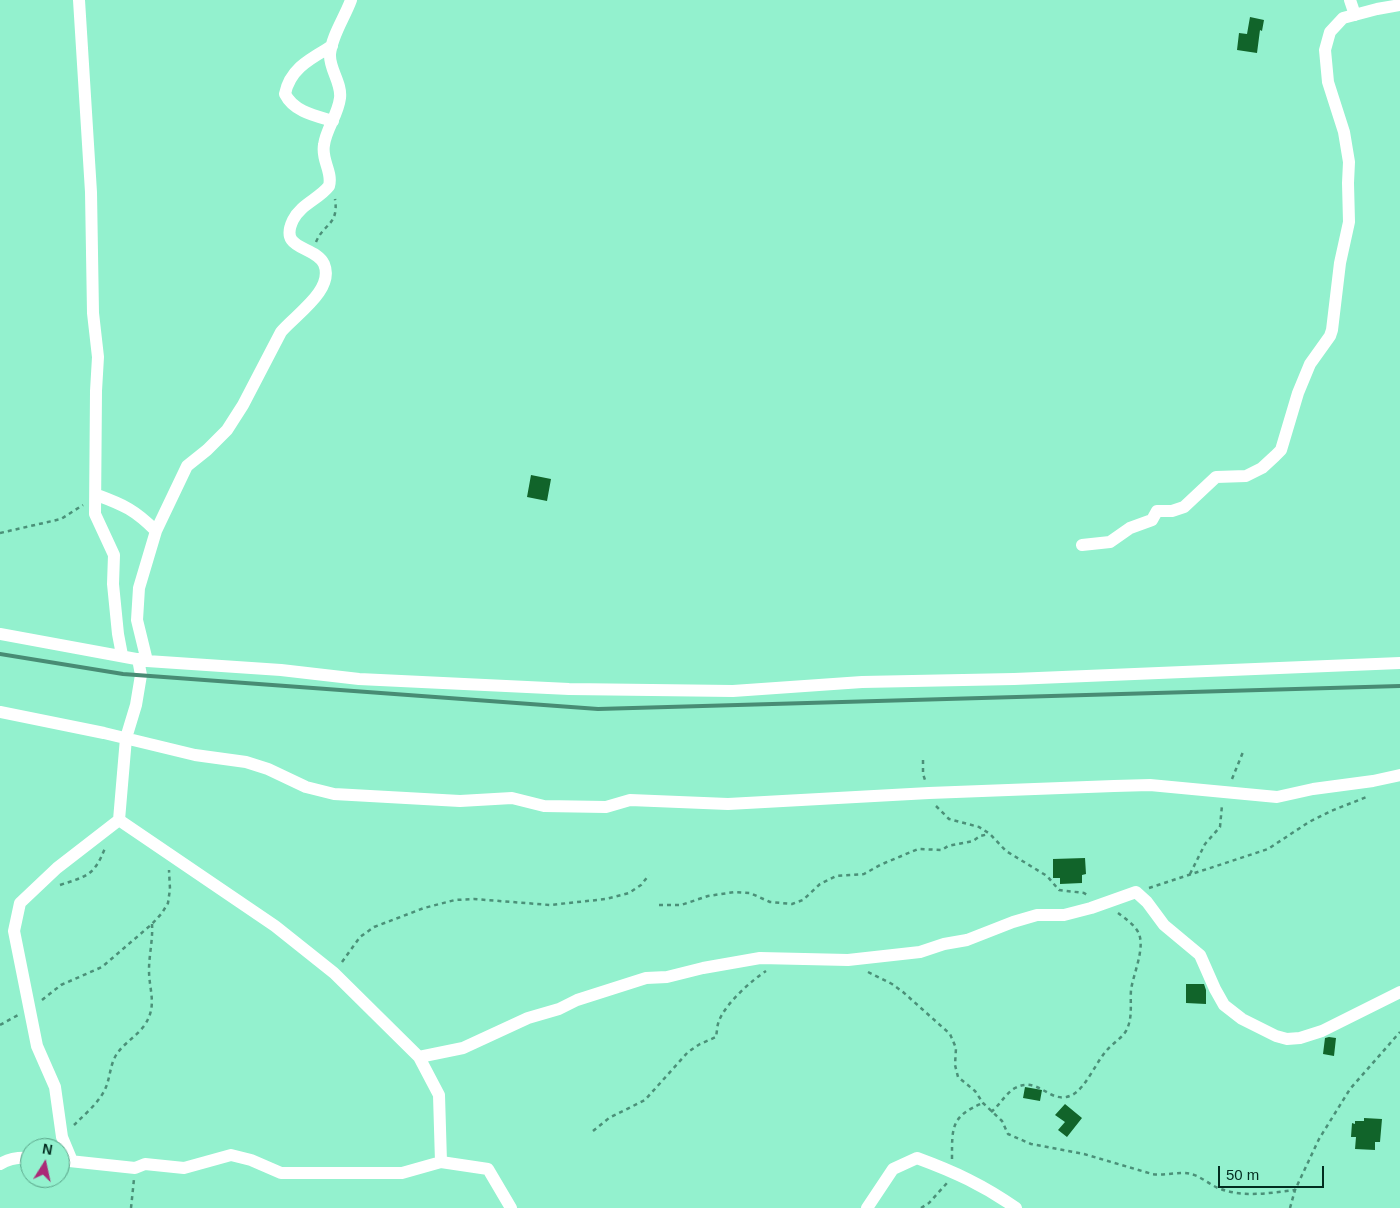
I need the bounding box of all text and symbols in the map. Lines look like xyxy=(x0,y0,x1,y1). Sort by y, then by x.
north arrow xyxy=(20,1138,70,1188)
text: N xyxy=(41,1140,54,1158)
scale bar xyxy=(1220,1156,1326,1188)
text: 50 m xyxy=(1226,1166,1259,1183)

